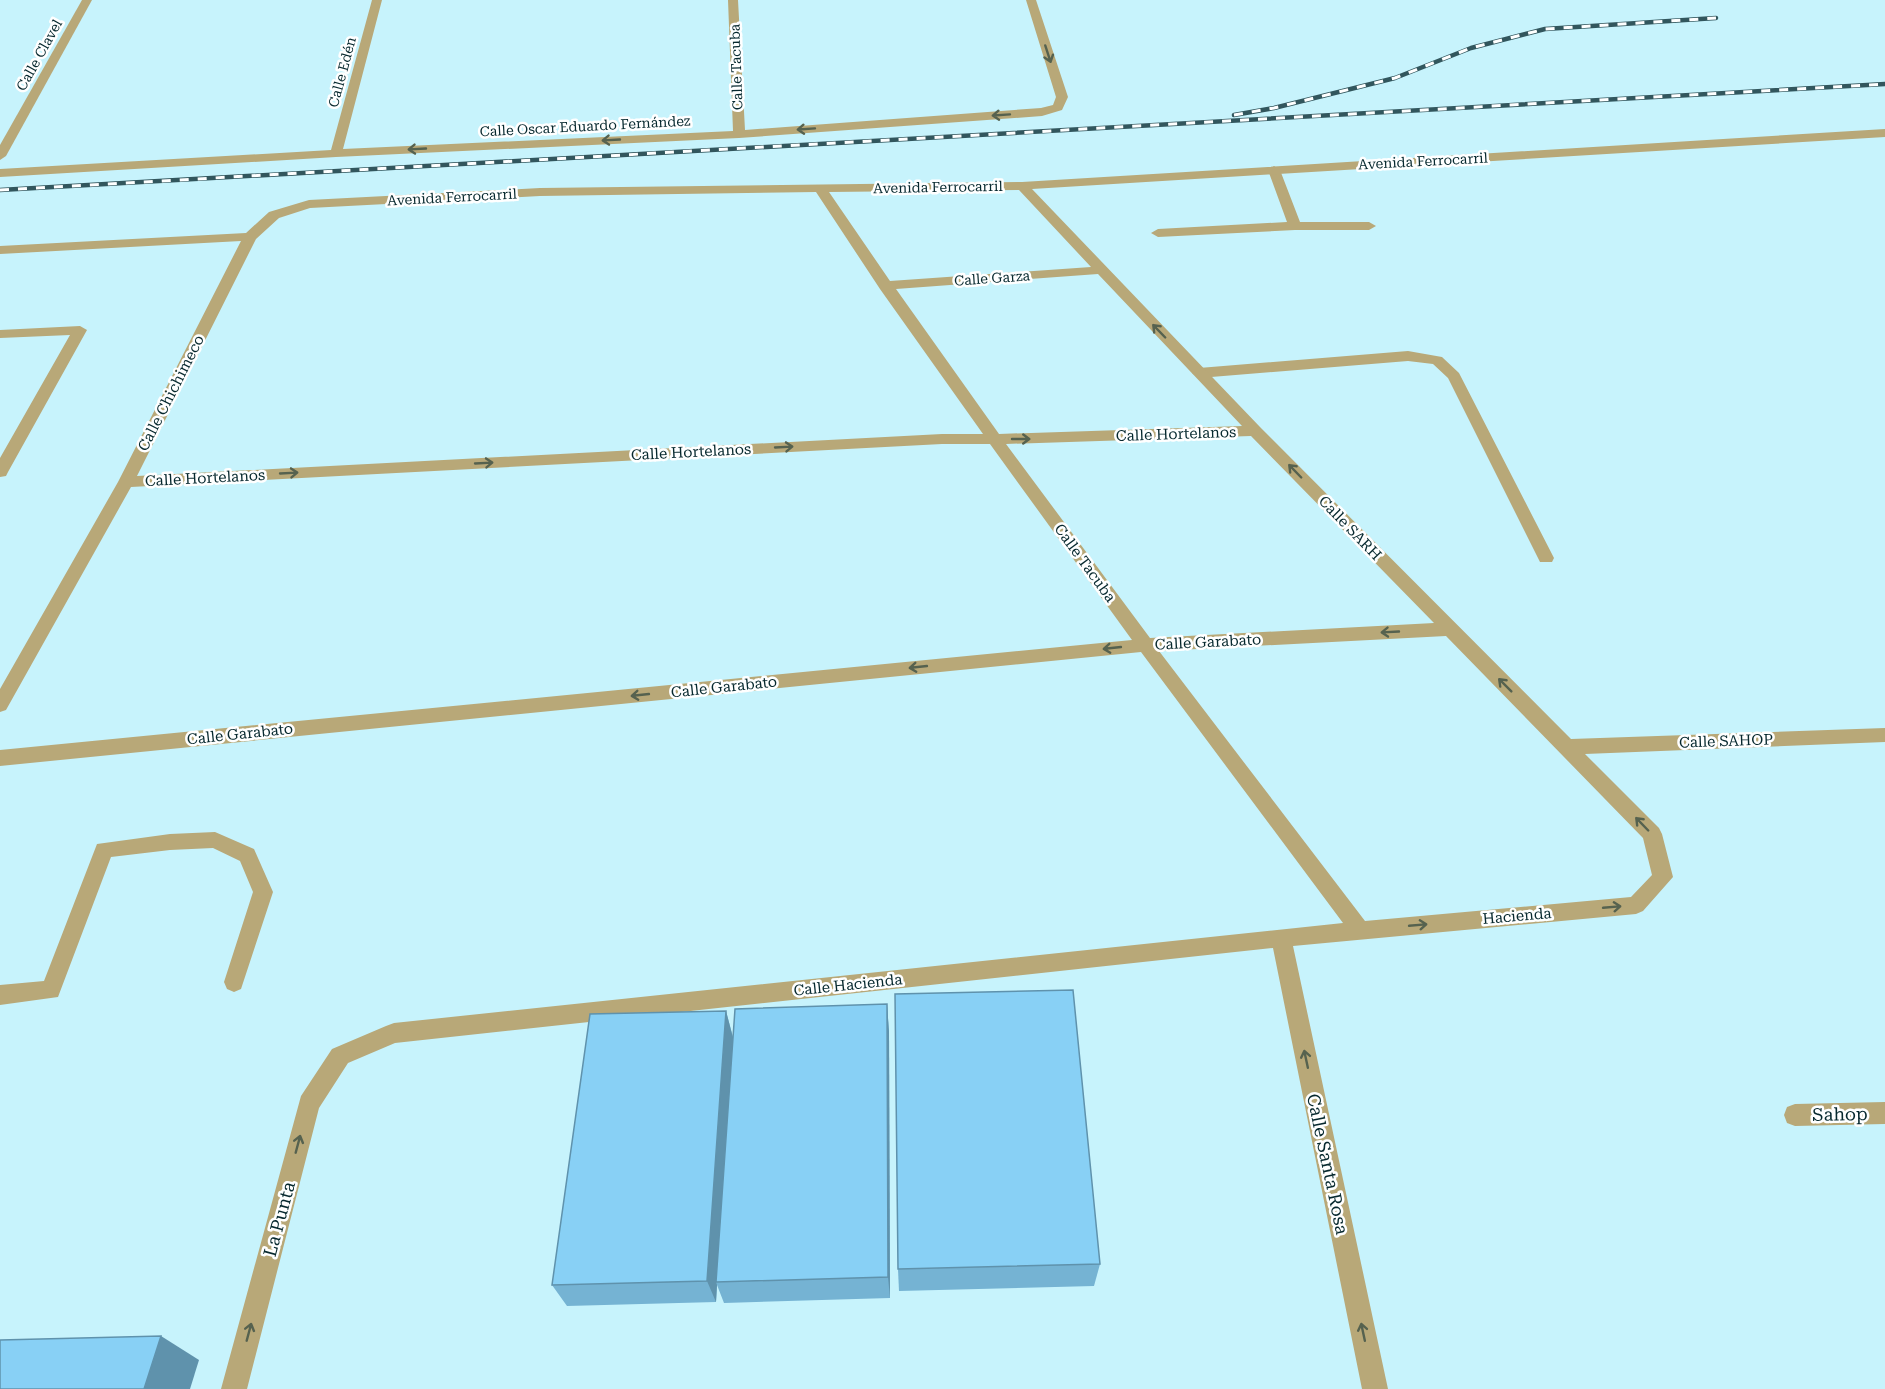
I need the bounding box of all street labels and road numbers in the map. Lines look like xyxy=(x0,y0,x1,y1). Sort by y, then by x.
street label: Calle Clavel xyxy=(13,16,65,93)
street label: Calle Tacuba xyxy=(726,23,746,110)
street label: Calle Edén xyxy=(325,35,359,109)
street label: Calle Oscar Eduardo Fernández xyxy=(479,112,691,140)
street label: Avenida Ferrocarril xyxy=(1358,150,1489,172)
street label: Avenida Ferrocarril xyxy=(873,178,1004,196)
street label: Avenida Ferrocarril xyxy=(387,186,518,208)
street label: Calle Garza xyxy=(953,267,1031,289)
street label: Calle Chichimeco xyxy=(134,332,208,454)
street label: Calle Hortelanos xyxy=(1116,423,1236,445)
street label: Calle Hortelanos xyxy=(630,440,752,464)
street label: Calle Hortelanos xyxy=(144,466,266,490)
street label: Calle SARH xyxy=(1315,492,1385,564)
street label: Calle Tacuba xyxy=(1050,520,1120,606)
street label: Calle Garabato xyxy=(1154,630,1262,654)
street label: Calle Garabato xyxy=(670,672,778,702)
street label: Calle Garabato xyxy=(186,719,294,749)
street label: Calle SAHOP xyxy=(1679,730,1774,752)
street label: Hacienda xyxy=(1482,904,1552,928)
street label: Calle Hacienda xyxy=(793,970,903,1000)
street label: Calle Santa Rosa xyxy=(1303,1092,1353,1237)
street label: Sahop xyxy=(1812,1103,1868,1125)
street label: La Punta xyxy=(259,1179,299,1259)

